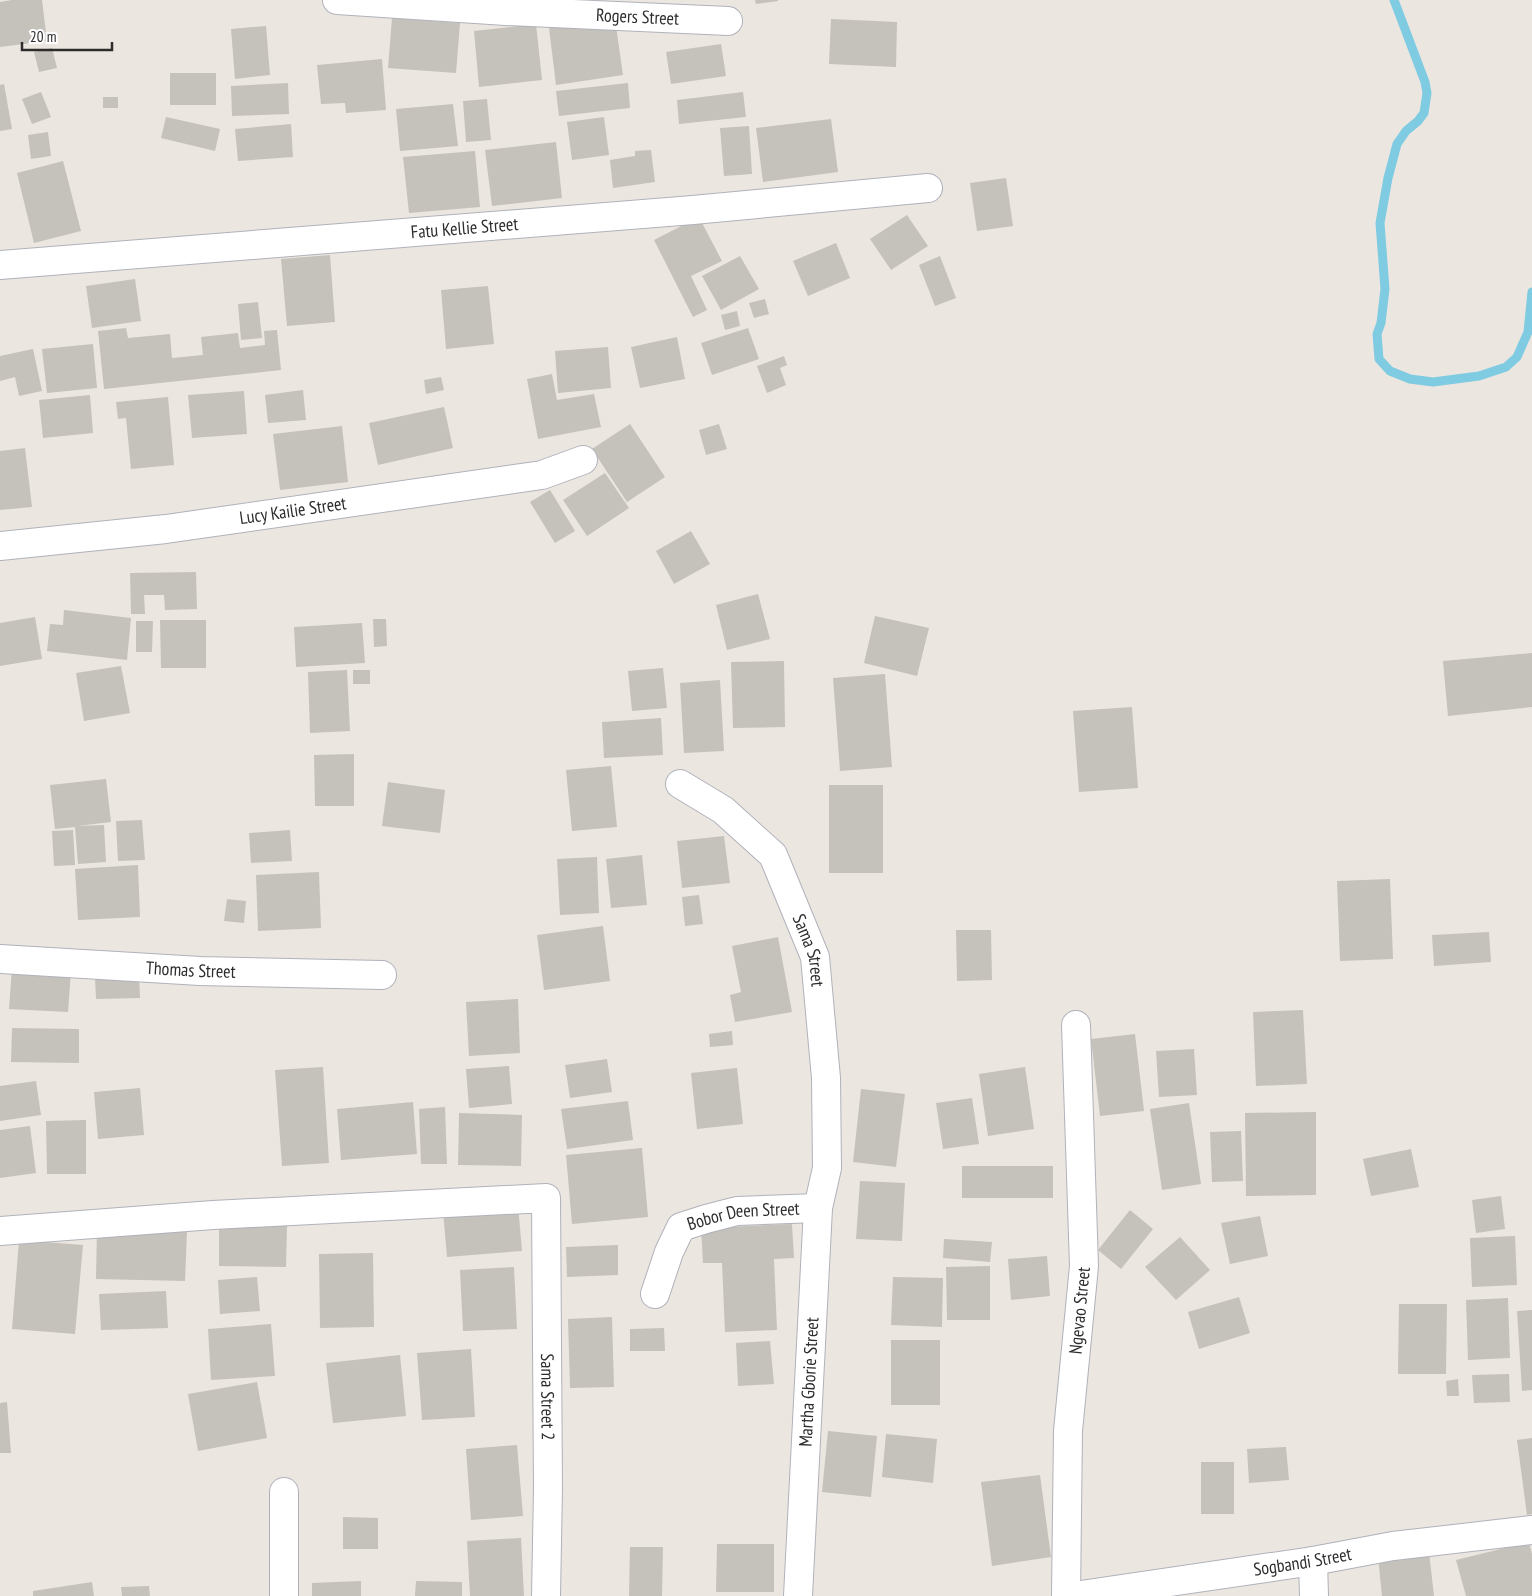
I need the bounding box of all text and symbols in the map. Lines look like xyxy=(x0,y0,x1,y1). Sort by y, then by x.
street label: Rogers Street xyxy=(596,3,680,30)
scale bar xyxy=(22,20,112,52)
text: 20 m xyxy=(30,27,56,46)
street label: Fatu Kellie Street xyxy=(410,212,519,243)
street label: Lucy Kailie Street xyxy=(238,491,348,529)
street label: Sama Street xyxy=(788,911,830,988)
street label: Thomas Street xyxy=(145,956,236,983)
street label: Bobor Deen Street xyxy=(684,1197,800,1235)
street label: Ngevao Street xyxy=(1064,1266,1095,1355)
street label: Martha Gborie Street xyxy=(794,1317,823,1447)
street label: Sama Street 2 xyxy=(536,1353,560,1440)
street label: Sogbandi Street xyxy=(1252,1542,1353,1581)

